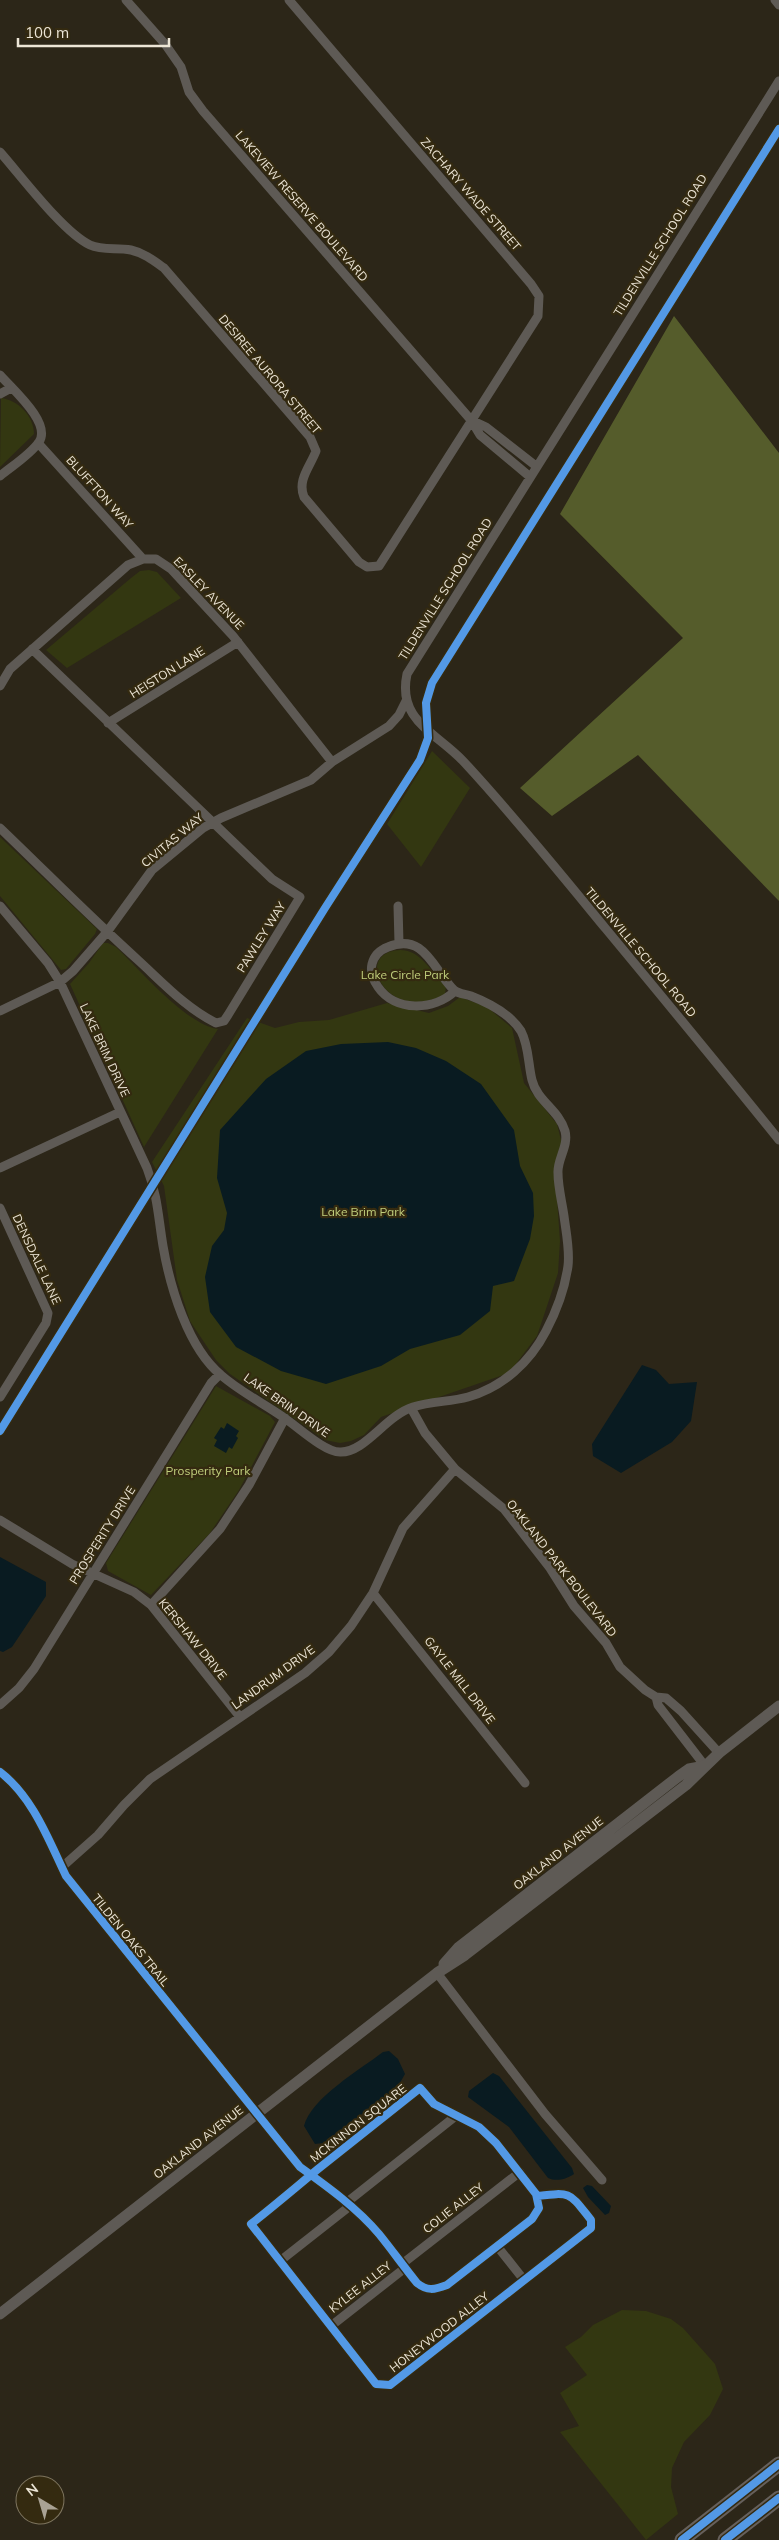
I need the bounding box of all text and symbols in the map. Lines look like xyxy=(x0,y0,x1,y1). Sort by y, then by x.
scale bar xyxy=(18,15,169,47)
text: 100 m xyxy=(25,23,69,42)
street label: LAKEVIEW RESERVE BOULEVARD xyxy=(232,128,372,284)
street label: ZACHARY WADE STREET xyxy=(418,134,525,254)
street label: TILDENVILLE SCHOOL ROAD xyxy=(610,171,710,319)
street label: DESIREE AURORA STREET xyxy=(216,311,325,437)
street label: BLUFFTON WAY xyxy=(63,453,137,532)
street label: TILDENVILLE SCHOOL ROAD xyxy=(395,515,495,663)
street label: EASLEY AVENUE xyxy=(170,553,248,633)
street label: HEISTON LANE xyxy=(127,643,207,701)
street label: CIVITAS WAY xyxy=(138,809,207,870)
street label: TILDENVILLE SCHOOL ROAD xyxy=(582,884,700,1020)
street label: PAWLEY WAY xyxy=(233,898,289,975)
park label: Lake Circle Park xyxy=(361,967,450,982)
street label: LAKE BRIM DRIVE xyxy=(77,1001,133,1099)
park label: Lake Brim Park xyxy=(321,1204,406,1219)
street label: DENSDALE LANE xyxy=(10,1211,64,1307)
street label: LAKE BRIM DRIVE xyxy=(241,1370,333,1440)
park label: Prosperity Park xyxy=(166,1463,251,1478)
street label: PROSPERITY DRIVE xyxy=(66,1483,138,1587)
street label: OAKLAND PARK BOULEVARD xyxy=(504,1496,620,1640)
street label: KERSHAW DRIVE xyxy=(156,1595,230,1683)
street label: GAYLE MILL DRIVE xyxy=(421,1633,499,1727)
street label: LANDRUM DRIVE xyxy=(228,1642,318,1712)
street label: OAKLAND AVENUE xyxy=(510,1813,606,1893)
street label: TILDEN OAKS TRAIL xyxy=(89,1891,173,1990)
street label: MCKINNON SQUARE xyxy=(307,2081,409,2165)
street label: OAKLAND AVENUE xyxy=(150,2102,246,2182)
street label: COLIE ALLEY xyxy=(420,2179,487,2236)
street label: KYLEE ALLEY xyxy=(326,2258,395,2316)
street label: HONEYWOOD ALLEY xyxy=(386,2288,492,2375)
north arrow xyxy=(15,2475,65,2525)
text: N xyxy=(22,2479,42,2500)

